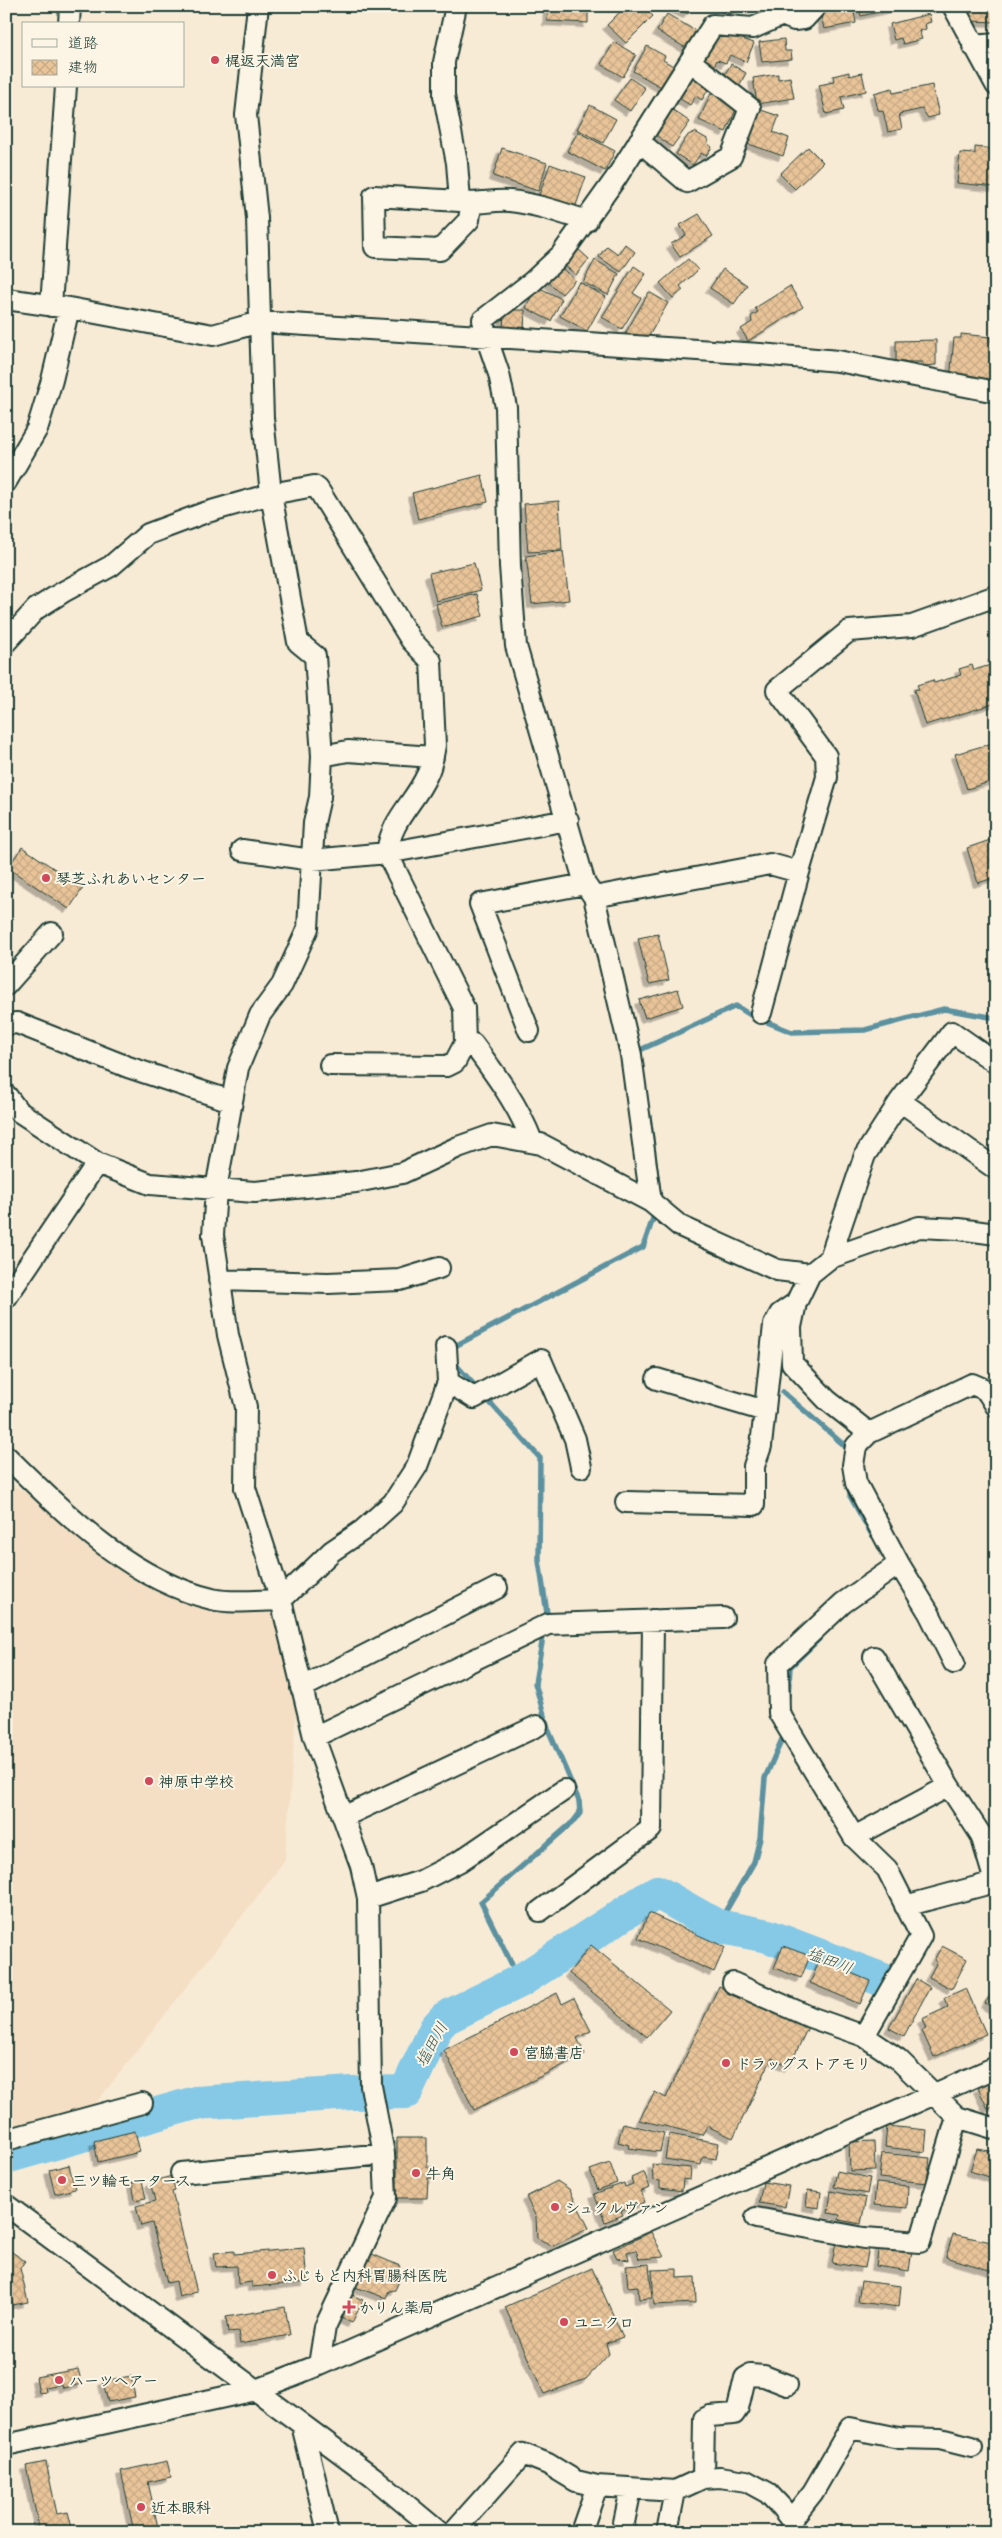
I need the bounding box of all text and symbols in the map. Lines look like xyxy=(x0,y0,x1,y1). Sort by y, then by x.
legend xyxy=(22,22,185,88)
text: 道路 xyxy=(68,33,98,52)
place label: 梶返天満宮 xyxy=(225,51,300,70)
marker: 梶返天満宮 xyxy=(209,54,221,66)
text: 建物 xyxy=(68,57,98,76)
place label: 琴芝ふれあいセンター xyxy=(56,869,206,888)
marker: 琴芝ふれあいセンター xyxy=(40,872,52,884)
place label: 神原中学校 xyxy=(159,1772,234,1791)
marker: 神原中学校 xyxy=(143,1775,155,1787)
water label: 塩田川 xyxy=(804,1942,856,1978)
water label: 塩田川 xyxy=(411,2018,451,2070)
place label: 宮脇書店 xyxy=(524,2043,584,2062)
marker: 宮脇書店 xyxy=(508,2046,520,2058)
place label: ドラッグストアモリ xyxy=(736,2054,871,2073)
marker: ドラッグストアモリ xyxy=(720,2057,732,2069)
place label: 牛角 xyxy=(426,2164,456,2183)
marker: 牛角 xyxy=(410,2167,422,2179)
place label: 三ツ輪モータース xyxy=(72,2171,191,2190)
marker: 三ツ輪モータース xyxy=(56,2174,68,2186)
place label: シュクルヴァン xyxy=(565,2198,668,2217)
marker: シュクルヴァン xyxy=(549,2201,561,2213)
place label: ふじもと内科胃腸科医院 xyxy=(282,2266,447,2285)
marker: ふじもと内科胃腸科医院 xyxy=(266,2269,278,2281)
place label: かりん薬局 xyxy=(359,2298,434,2317)
marker: かりん薬局 xyxy=(343,2301,355,2313)
place label: ユニクロ xyxy=(574,2313,634,2332)
marker: ユニクロ xyxy=(558,2316,570,2328)
place label: ハーツヘアー xyxy=(69,2371,158,2390)
marker: ハーツヘアー xyxy=(53,2374,65,2386)
place label: 近本眼科 xyxy=(151,2498,211,2517)
marker: 近本眼科 xyxy=(135,2501,147,2513)

